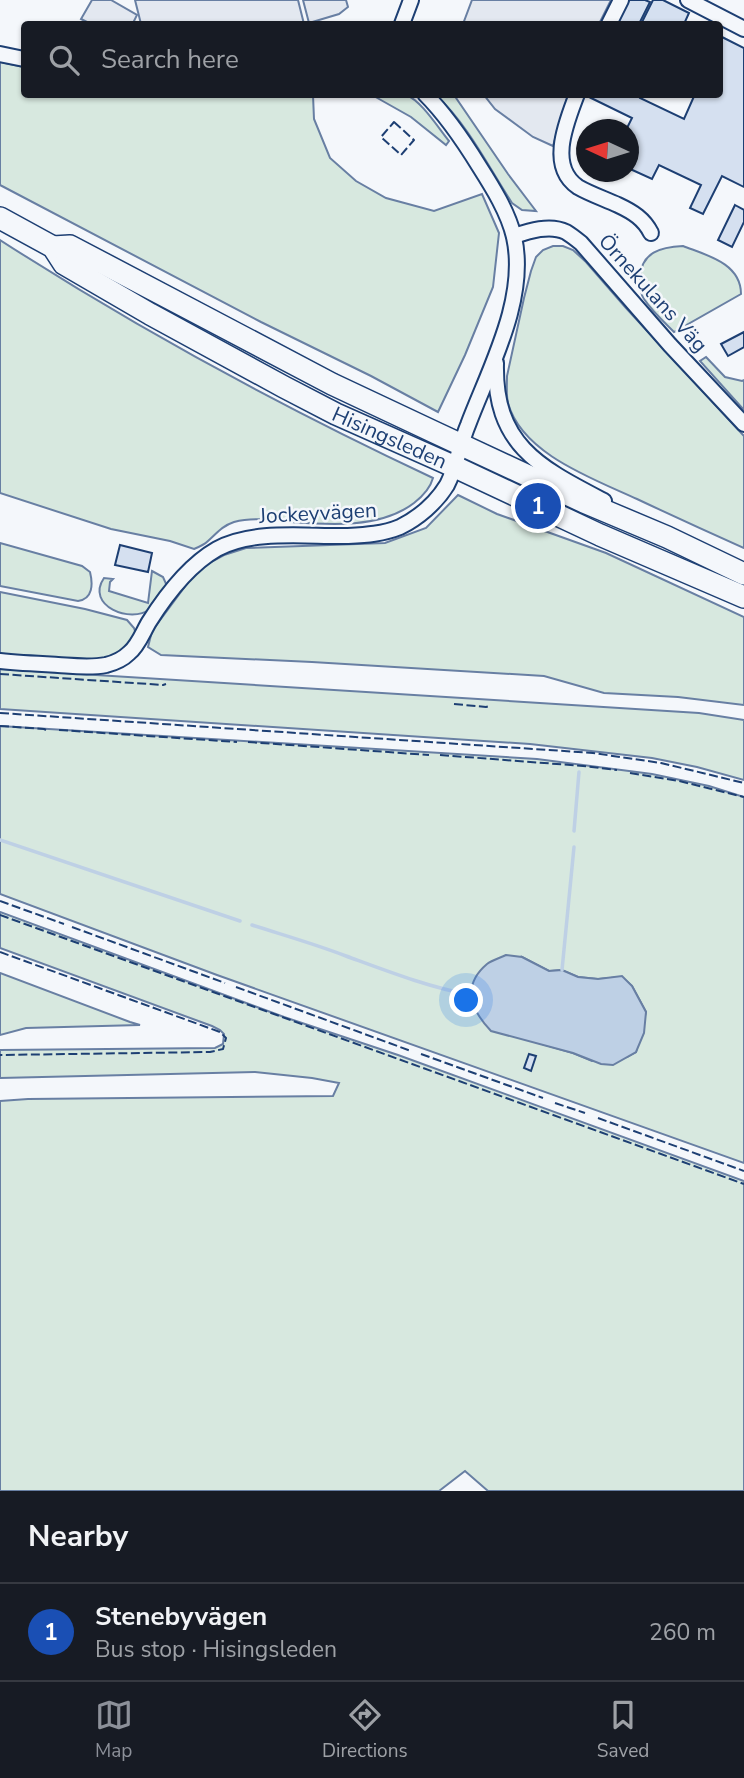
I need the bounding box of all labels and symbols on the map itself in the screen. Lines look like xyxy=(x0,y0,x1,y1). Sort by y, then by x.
north arrow xyxy=(576,119,639,182)
street label: Örnekulans Väg xyxy=(592,228,714,358)
street label: Hisingsleden xyxy=(328,400,451,476)
pin: 1 xyxy=(515,480,561,532)
street label: Jockeyvägen xyxy=(257,496,378,530)
your location xyxy=(449,983,483,1017)

